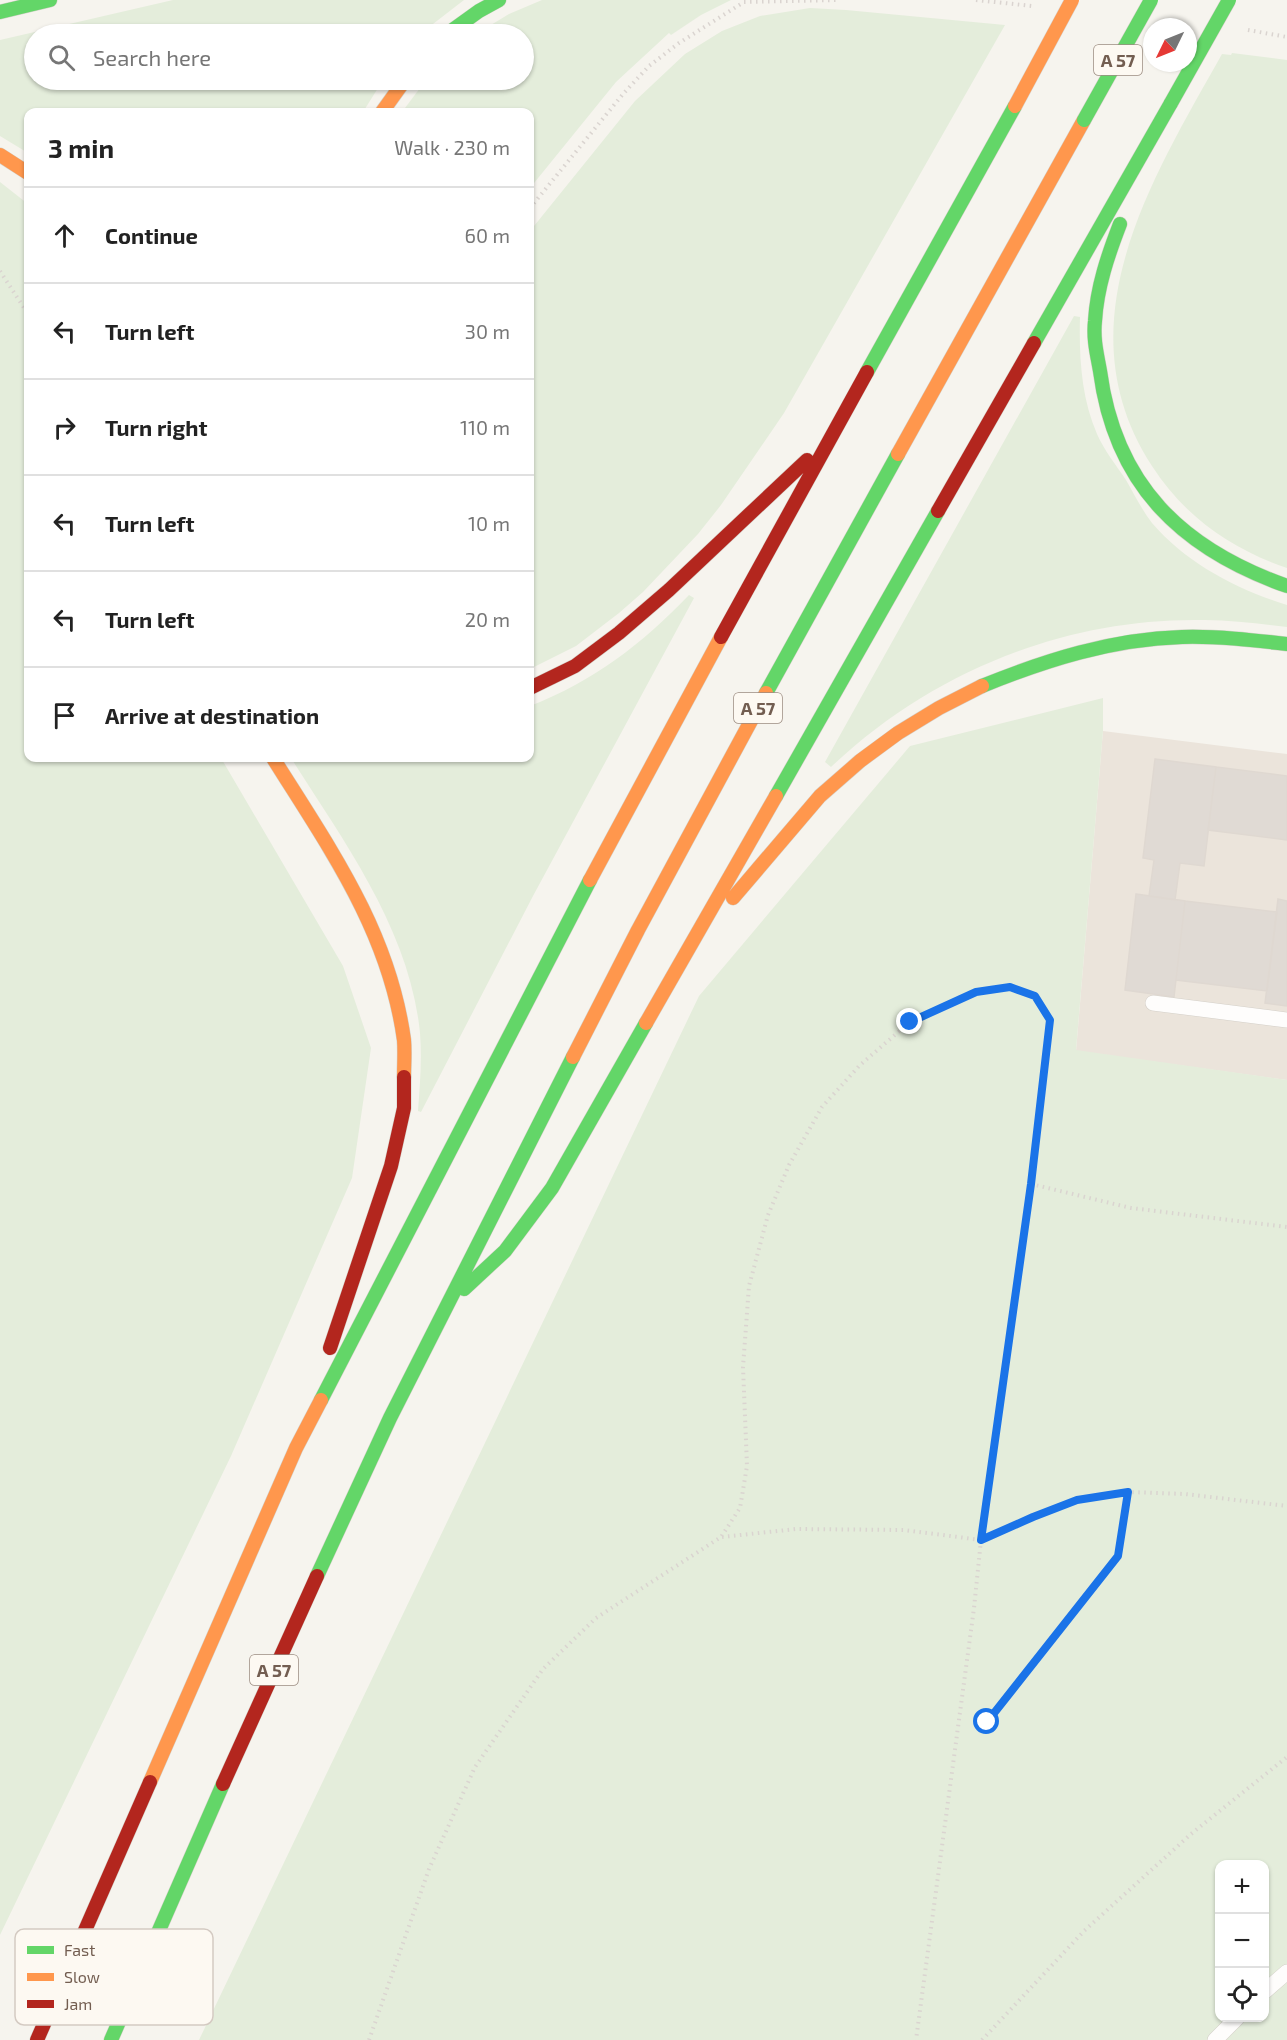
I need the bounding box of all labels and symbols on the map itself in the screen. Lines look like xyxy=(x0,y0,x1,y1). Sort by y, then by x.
north arrow xyxy=(1143,18,1197,72)
road number: A 57 xyxy=(1094,45,1142,75)
road number: A 57 xyxy=(734,693,782,723)
route end xyxy=(896,1008,922,1034)
road number: A 57 xyxy=(250,1655,298,1685)
route start xyxy=(973,1708,999,1734)
legend xyxy=(15,1929,213,2025)
text: Fast xyxy=(64,1940,95,1959)
text: Slow xyxy=(64,1967,100,1986)
text: Jam xyxy=(64,1994,92,2013)

